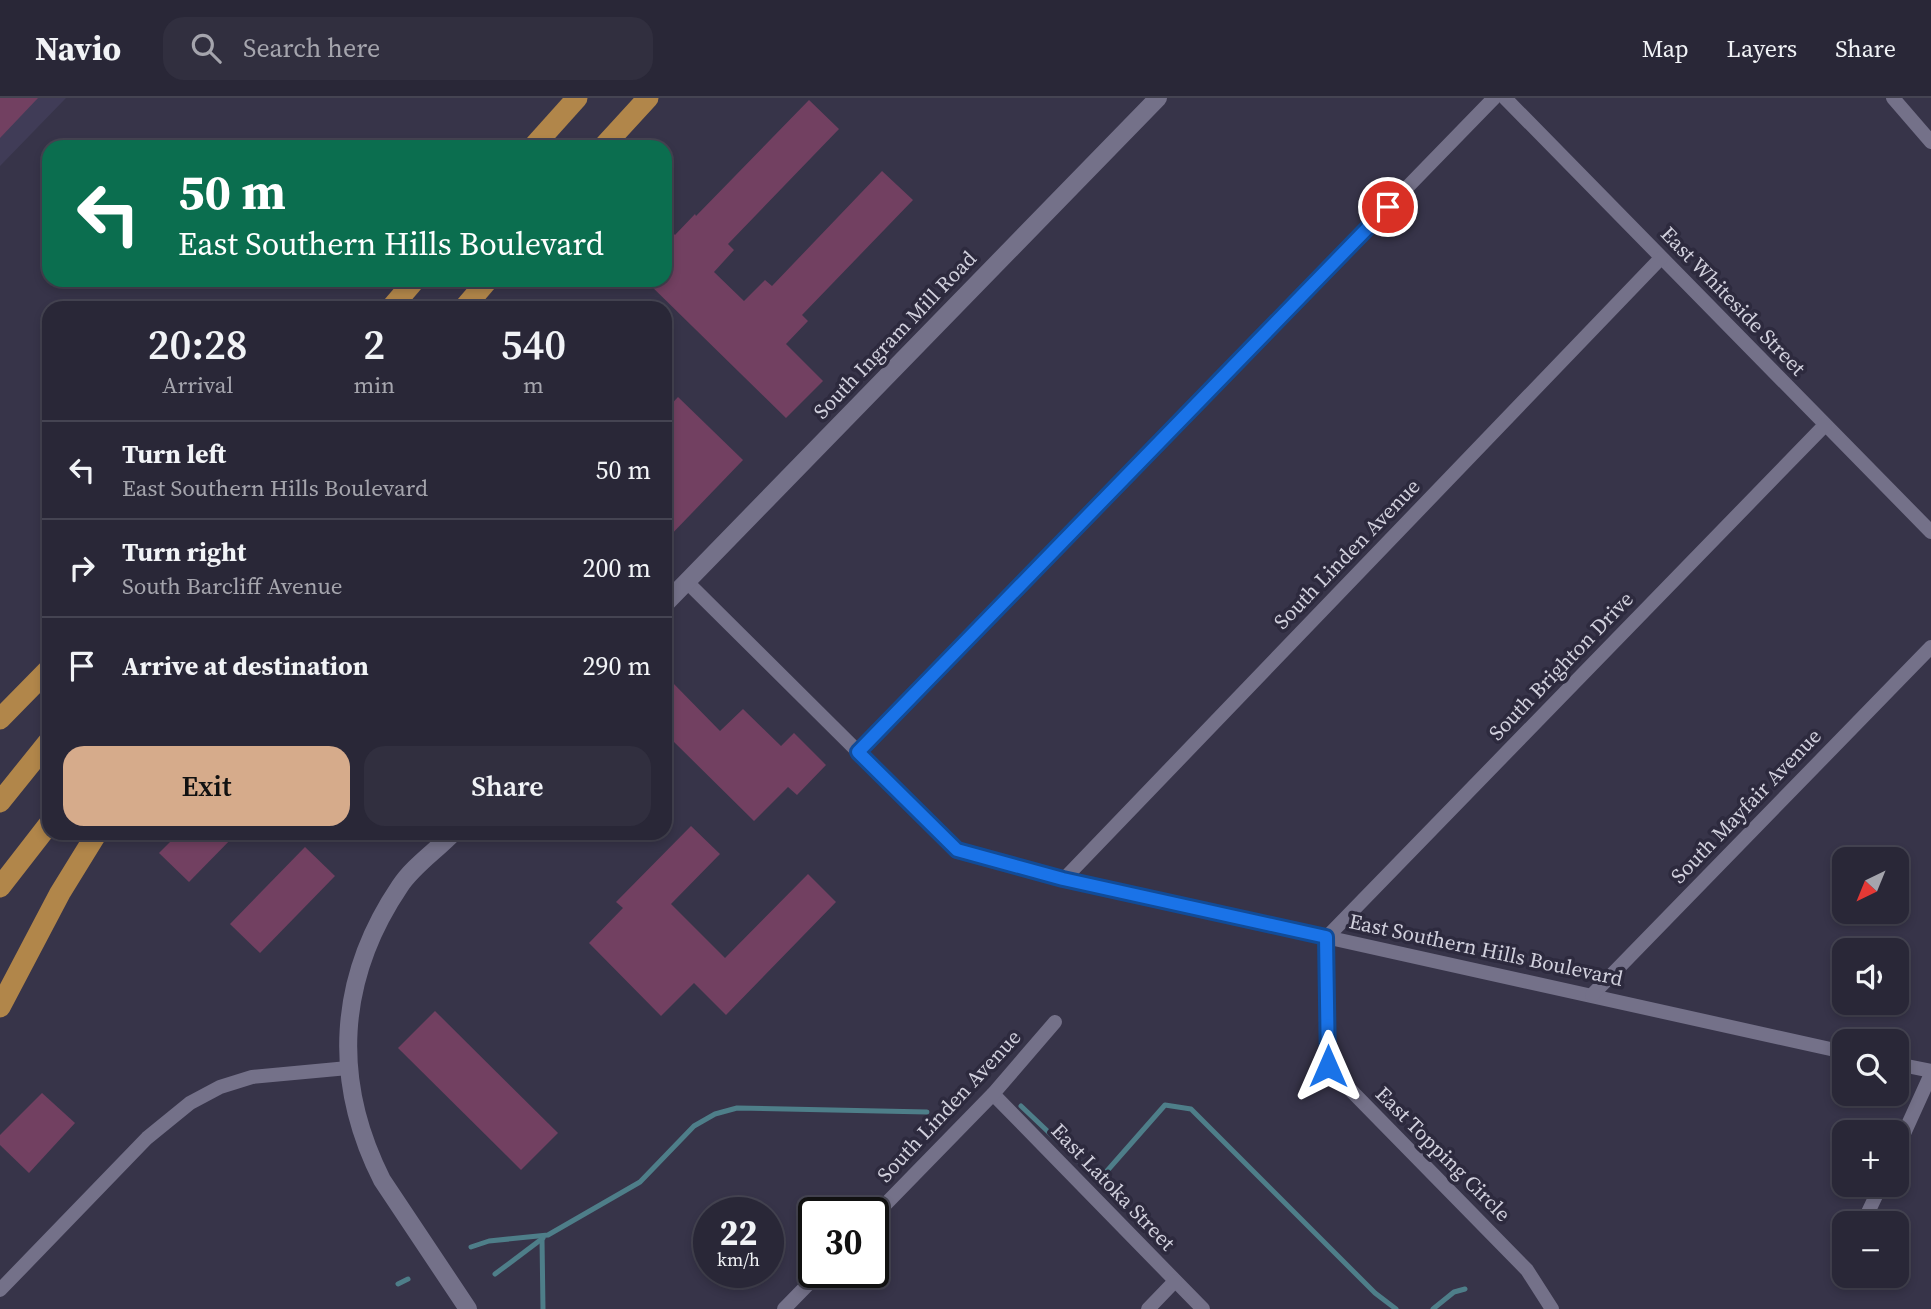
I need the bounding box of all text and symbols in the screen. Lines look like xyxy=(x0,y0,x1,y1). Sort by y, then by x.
search box xyxy=(163,17,653,80)
text: Navio xyxy=(35,26,121,71)
icon: search xyxy=(187,29,225,67)
text: Search here xyxy=(243,30,380,66)
text: Map xyxy=(1642,32,1689,65)
text: Layers xyxy=(1727,32,1797,65)
text: Share xyxy=(1835,32,1896,65)
text: 50 m xyxy=(178,158,286,225)
icon: left xyxy=(63,168,154,259)
pin xyxy=(1358,177,1418,237)
icon: arrive xyxy=(1369,188,1407,226)
street label: East Whiteside Street xyxy=(1654,220,1812,382)
text: East Southern Hills Boulevard xyxy=(178,222,604,266)
street label: South Ingram Mill Road xyxy=(807,244,983,425)
text: 20:28 xyxy=(148,315,248,373)
text: 2 xyxy=(363,315,385,373)
text: 540 xyxy=(501,315,566,373)
text: Arrival xyxy=(162,369,233,401)
text: min xyxy=(353,369,395,401)
text: m xyxy=(523,369,544,401)
text: Turn left xyxy=(122,436,226,472)
icon: left xyxy=(63,451,101,489)
text: 50 m xyxy=(596,452,651,488)
text: East Southern Hills Boulevard xyxy=(122,472,428,504)
street label: South Linden Avenue xyxy=(1267,472,1426,635)
text: Turn right xyxy=(122,534,246,570)
icon: right xyxy=(63,549,101,587)
text: 200 m xyxy=(583,550,651,586)
text: South Barcliff Avenue xyxy=(122,570,342,602)
street label: South Brighton Drive xyxy=(1482,585,1639,747)
icon: arrive xyxy=(63,647,101,685)
text: Arrive at destination xyxy=(122,648,369,684)
text: 290 m xyxy=(583,648,651,684)
street label: South Mayfair Avenue xyxy=(1664,722,1827,890)
button: Exit xyxy=(63,746,350,826)
button: Share xyxy=(364,746,651,826)
north arrow xyxy=(1832,847,1909,924)
map controls xyxy=(1832,847,1909,1288)
street label: East Southern Hills Boulevard xyxy=(1346,906,1626,993)
button: sound xyxy=(1832,938,1909,1015)
street label: South Linden Avenue xyxy=(870,1023,1027,1188)
position arrow xyxy=(1291,1029,1365,1103)
button: search xyxy=(1832,1029,1909,1106)
street label: East Topping Circle xyxy=(1369,1080,1517,1228)
street label: East Latoka Street xyxy=(1045,1117,1182,1257)
button: + xyxy=(1832,1120,1909,1197)
speed limit sign: 30 xyxy=(798,1197,889,1288)
text: 22 xyxy=(720,1209,757,1257)
button: − xyxy=(1832,1211,1909,1288)
text: km/h xyxy=(717,1247,760,1272)

